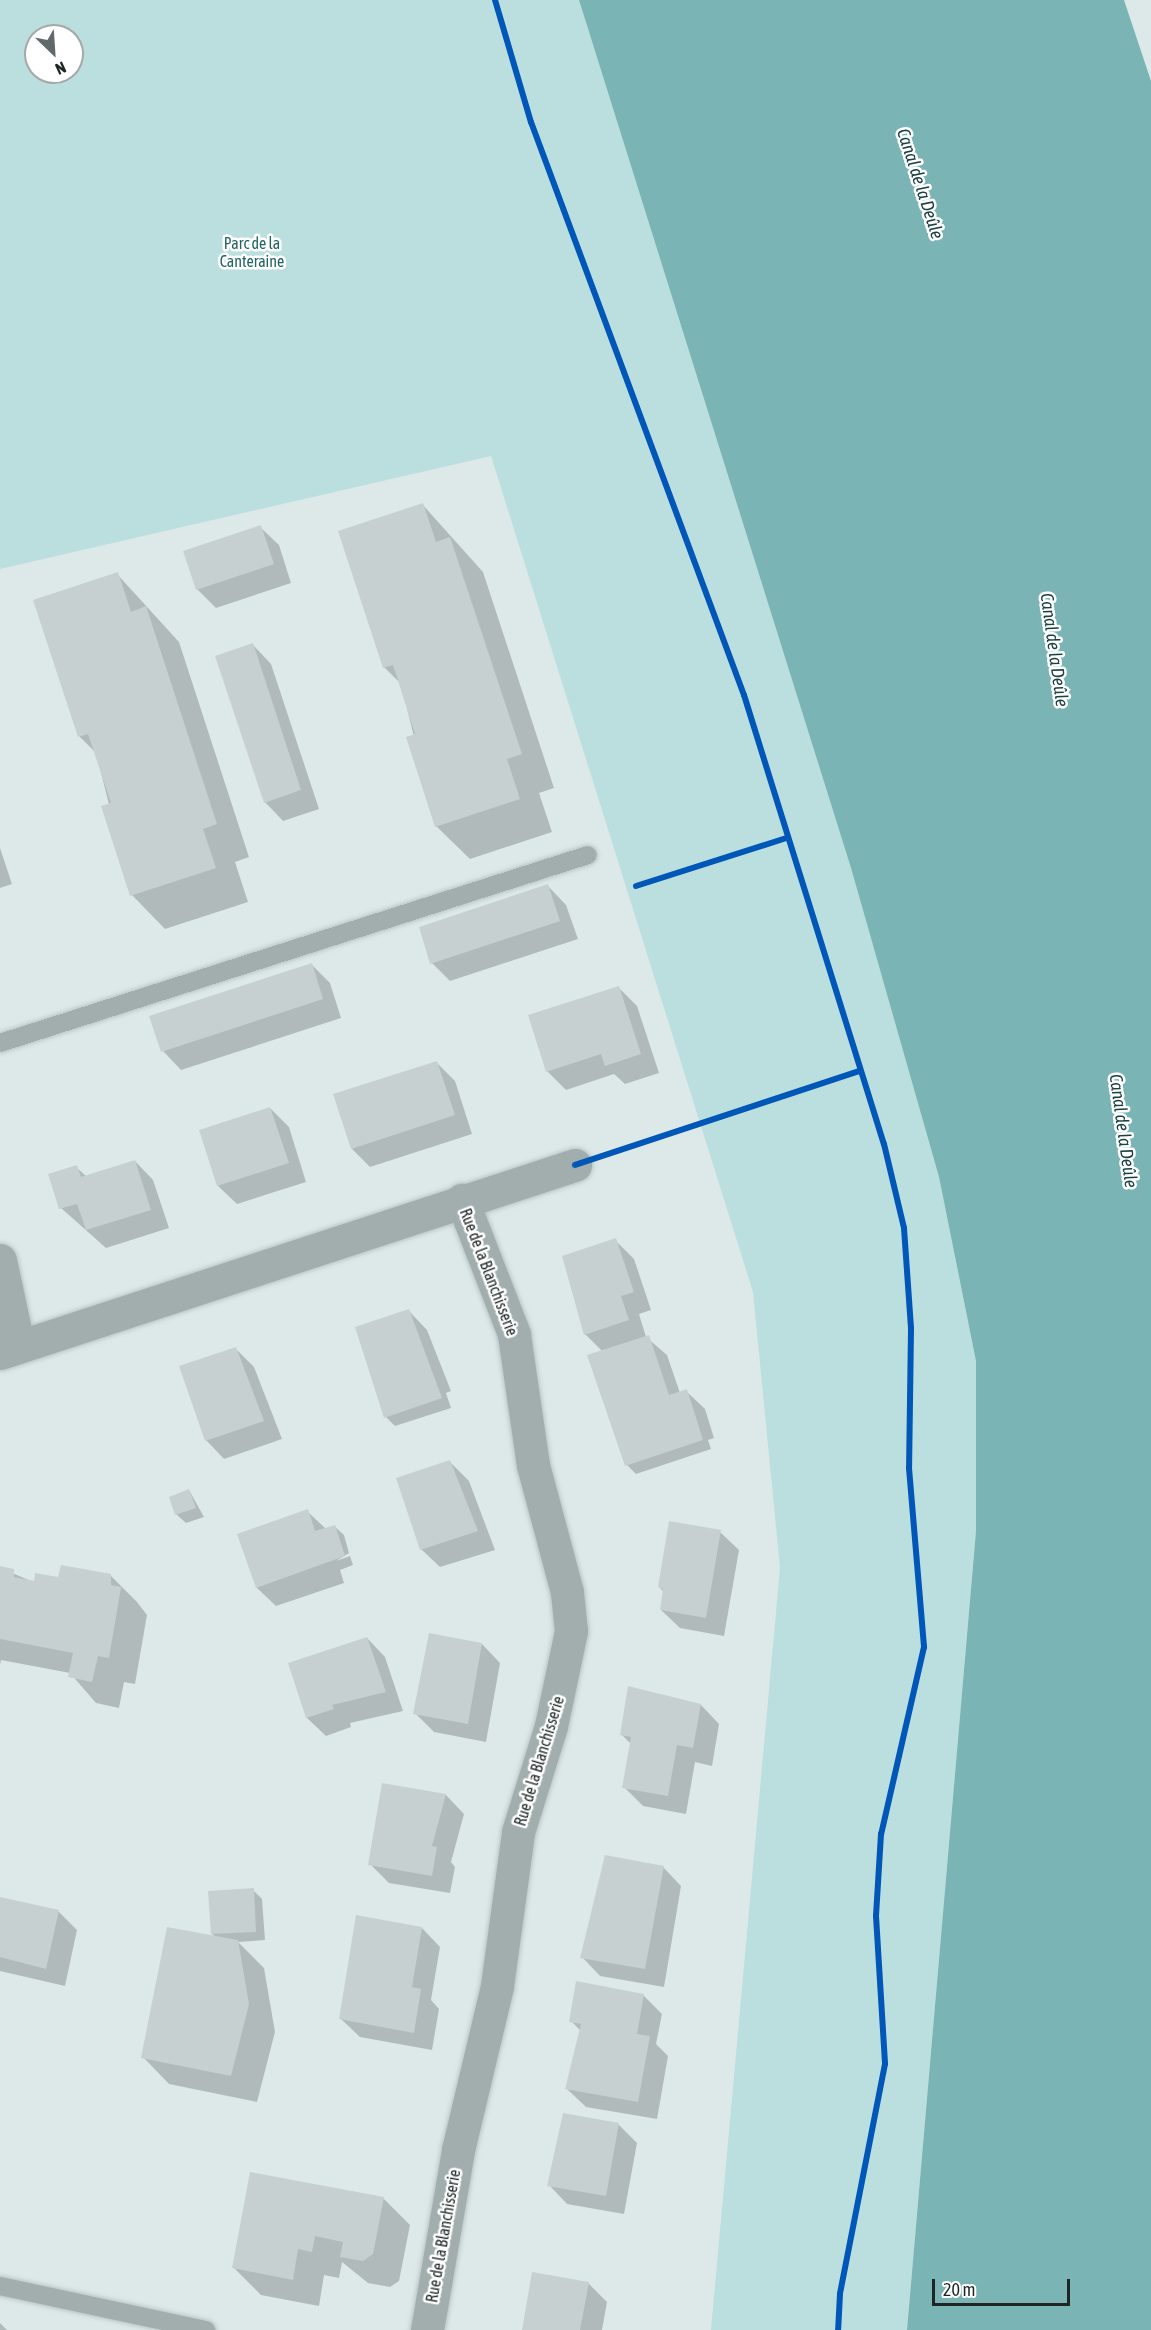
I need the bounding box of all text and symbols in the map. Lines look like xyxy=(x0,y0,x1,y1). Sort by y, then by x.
north arrow xyxy=(24,24,84,84)
text: N xyxy=(53,58,69,79)
water label: Canal de la Deûle xyxy=(892,126,948,242)
park label: Parc de la Canteraine xyxy=(220,233,284,271)
water label: Canal de la Deûle xyxy=(1035,592,1073,708)
water label: Canal de la Deûle xyxy=(1104,1073,1142,1189)
street label: Rue de la Blanchisserie xyxy=(456,1206,522,1338)
street label: Rue de la Blanchisserie xyxy=(510,1694,568,1828)
street label: Rue de la Blanchisserie xyxy=(422,2168,464,2304)
scale bar xyxy=(935,2267,1073,2305)
text: 20 m xyxy=(943,2279,975,2300)

